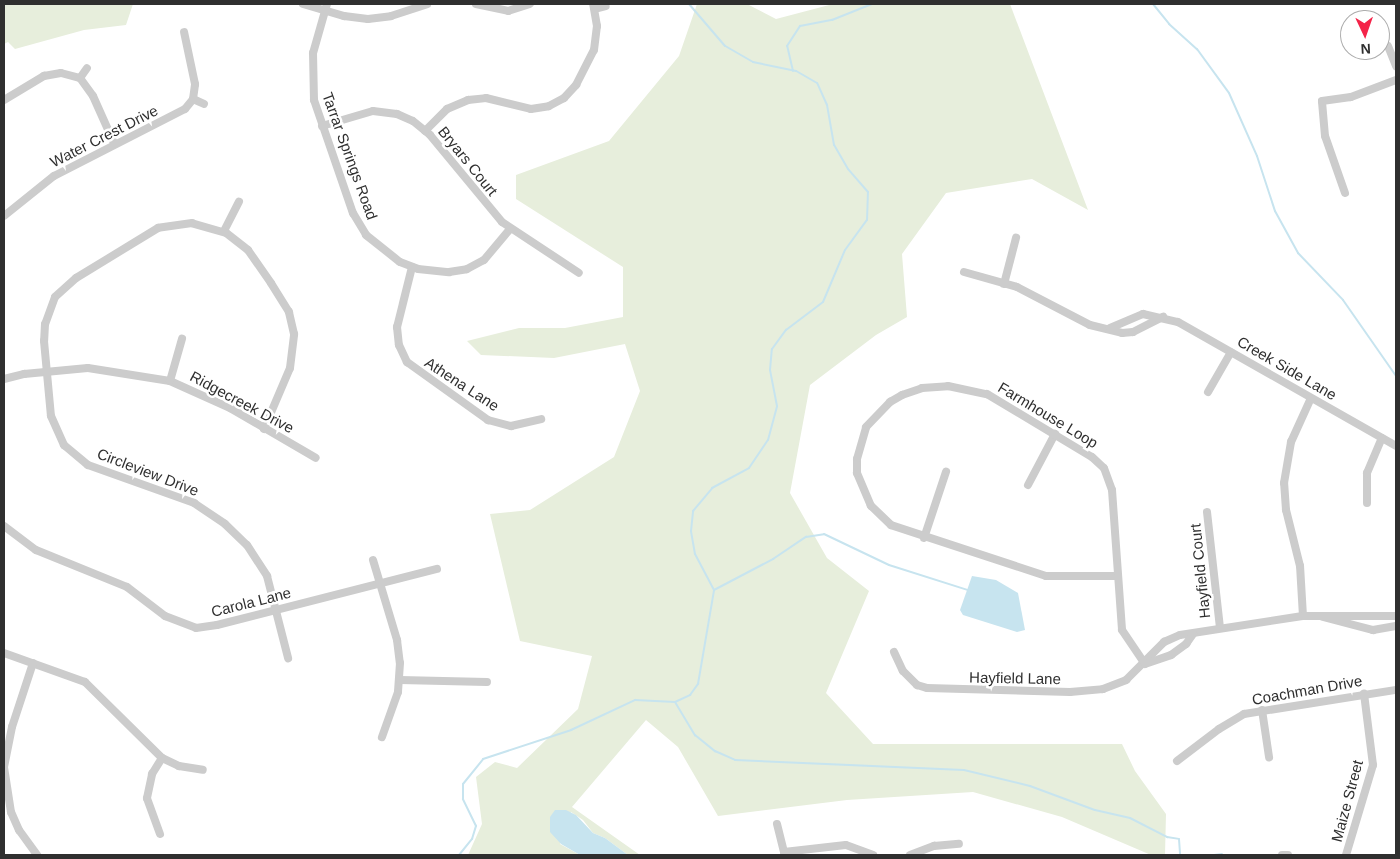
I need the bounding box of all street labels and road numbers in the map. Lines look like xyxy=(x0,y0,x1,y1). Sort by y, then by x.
street label: Tarrar Springs Road xyxy=(319,90,381,222)
street label: Water Crest Drive xyxy=(47,101,161,171)
street label: Bryars Court xyxy=(435,123,501,199)
street label: Creek Side Lane xyxy=(1234,332,1340,404)
street label: Athena Lane xyxy=(421,353,503,415)
street label: Ridgecreek Drive xyxy=(187,367,297,437)
street label: Farmhouse Loop xyxy=(995,378,1101,452)
street label: Circleview Drive xyxy=(95,444,201,500)
street label: Hayfield Court xyxy=(1186,523,1214,619)
street label: Carola Lane xyxy=(209,583,293,621)
street label: Hayfield Lane xyxy=(969,668,1061,688)
street label: Coachman Drive xyxy=(1250,671,1364,709)
street label: Maize Street xyxy=(1327,758,1367,844)

